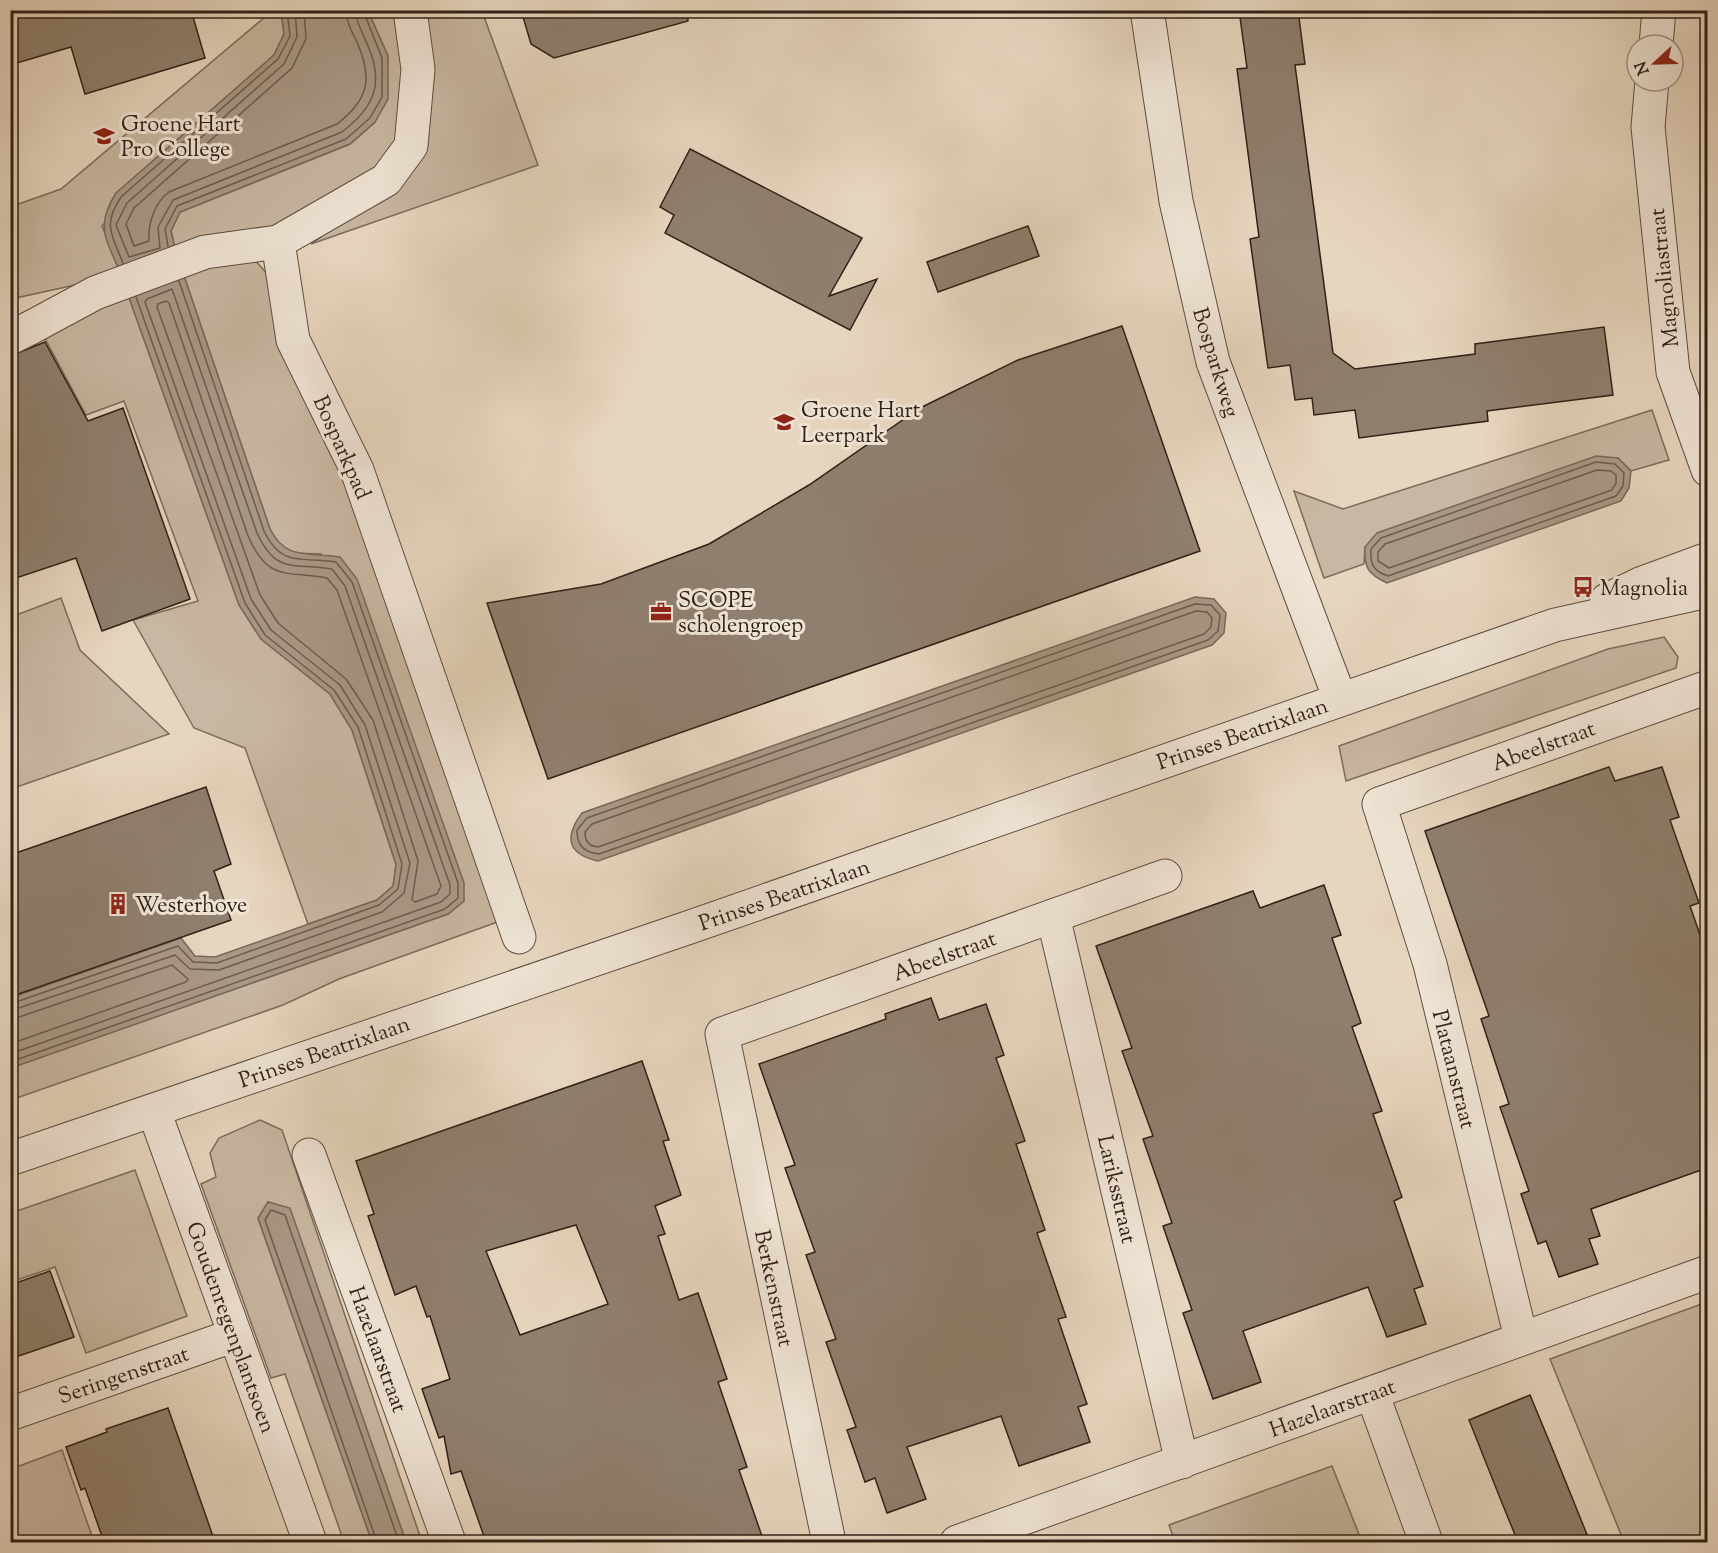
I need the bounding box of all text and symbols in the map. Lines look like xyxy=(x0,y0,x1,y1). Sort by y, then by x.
north arrow xyxy=(1625,33,1685,93)
text: N xyxy=(1630,57,1656,78)
place label: Groene Hart Pro College xyxy=(121,110,241,167)
school or university icon: Groene Hart Pro College xyxy=(92,124,116,148)
street label: Magnoliastraat xyxy=(1643,206,1689,349)
street label: Bosparkweg xyxy=(1182,304,1246,422)
street label: Bosparkpad xyxy=(303,391,377,505)
place label: Groene Hart Leerpark xyxy=(801,396,921,453)
school or university icon: Groene Hart Leerpark xyxy=(772,410,796,434)
place label: Magnolia xyxy=(1600,574,1688,606)
bus stop icon: Magnolia xyxy=(1571,575,1595,599)
place label: SCOPE scholengroep xyxy=(678,586,803,643)
office icon: SCOPE scholengroep xyxy=(649,600,673,624)
street label: Prinses Beatrixlaan xyxy=(1153,692,1333,780)
street label: Abeelstraat xyxy=(1488,714,1601,781)
street label: Prinses Beatrixlaan xyxy=(695,853,875,941)
place label: Westerhove xyxy=(135,891,247,923)
building icon: Westerhove xyxy=(106,892,130,916)
street label: Abeelstraat xyxy=(889,924,1002,991)
street label: Plataanstraat xyxy=(1422,1007,1482,1133)
street label: Prinses Beatrixlaan xyxy=(235,1010,415,1098)
street label: Lariksstraat xyxy=(1087,1132,1143,1247)
street label: Goudenregenplantsoen xyxy=(176,1218,282,1438)
street label: Berkenstraat xyxy=(744,1227,800,1351)
street label: Hazelaarstraat xyxy=(339,1282,414,1418)
street label: Seringenstraat xyxy=(54,1339,194,1414)
street label: Hazelaarstraat xyxy=(1265,1372,1401,1447)

